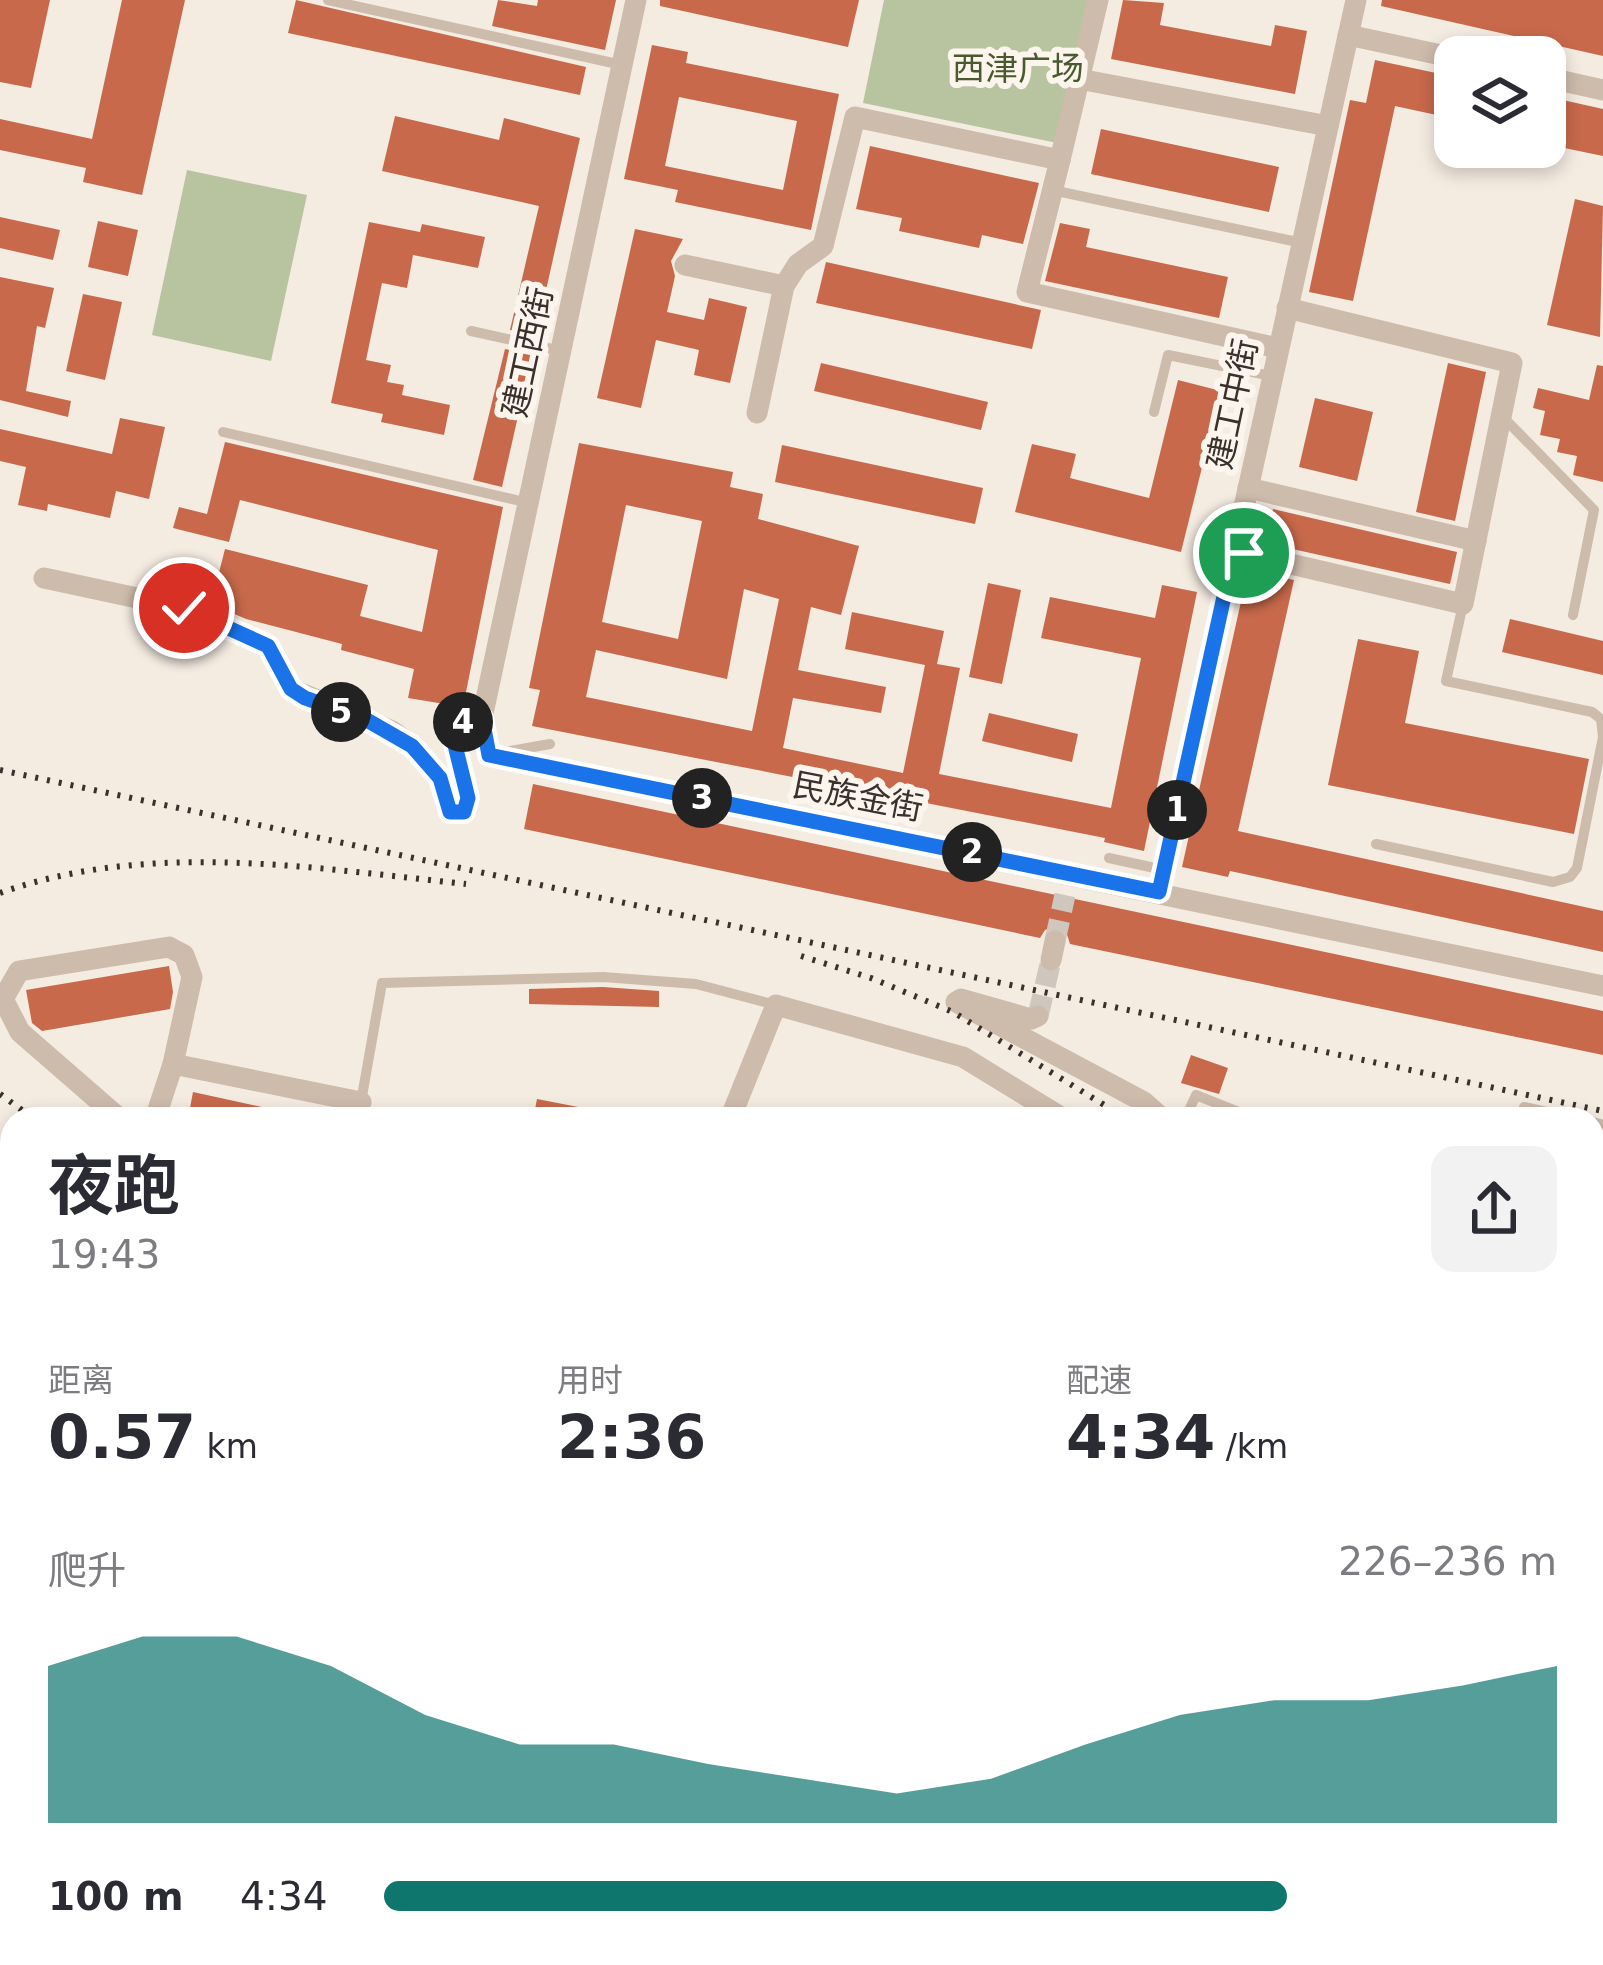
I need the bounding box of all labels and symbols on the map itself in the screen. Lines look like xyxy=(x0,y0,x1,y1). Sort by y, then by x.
park label: 西津广场 xyxy=(952,49,1084,88)
street label: 建工西街 xyxy=(495,283,560,421)
street label: 建工中街 xyxy=(1200,335,1265,473)
pin xyxy=(1193,502,1295,604)
pin xyxy=(133,557,235,659)
pin: 5 xyxy=(311,682,371,742)
pin: 4 xyxy=(433,692,493,752)
street label: 民族金街 xyxy=(789,765,926,828)
pin: 3 xyxy=(672,768,732,828)
pin: 1 xyxy=(1147,780,1207,840)
pin: 2 xyxy=(942,822,1002,882)

